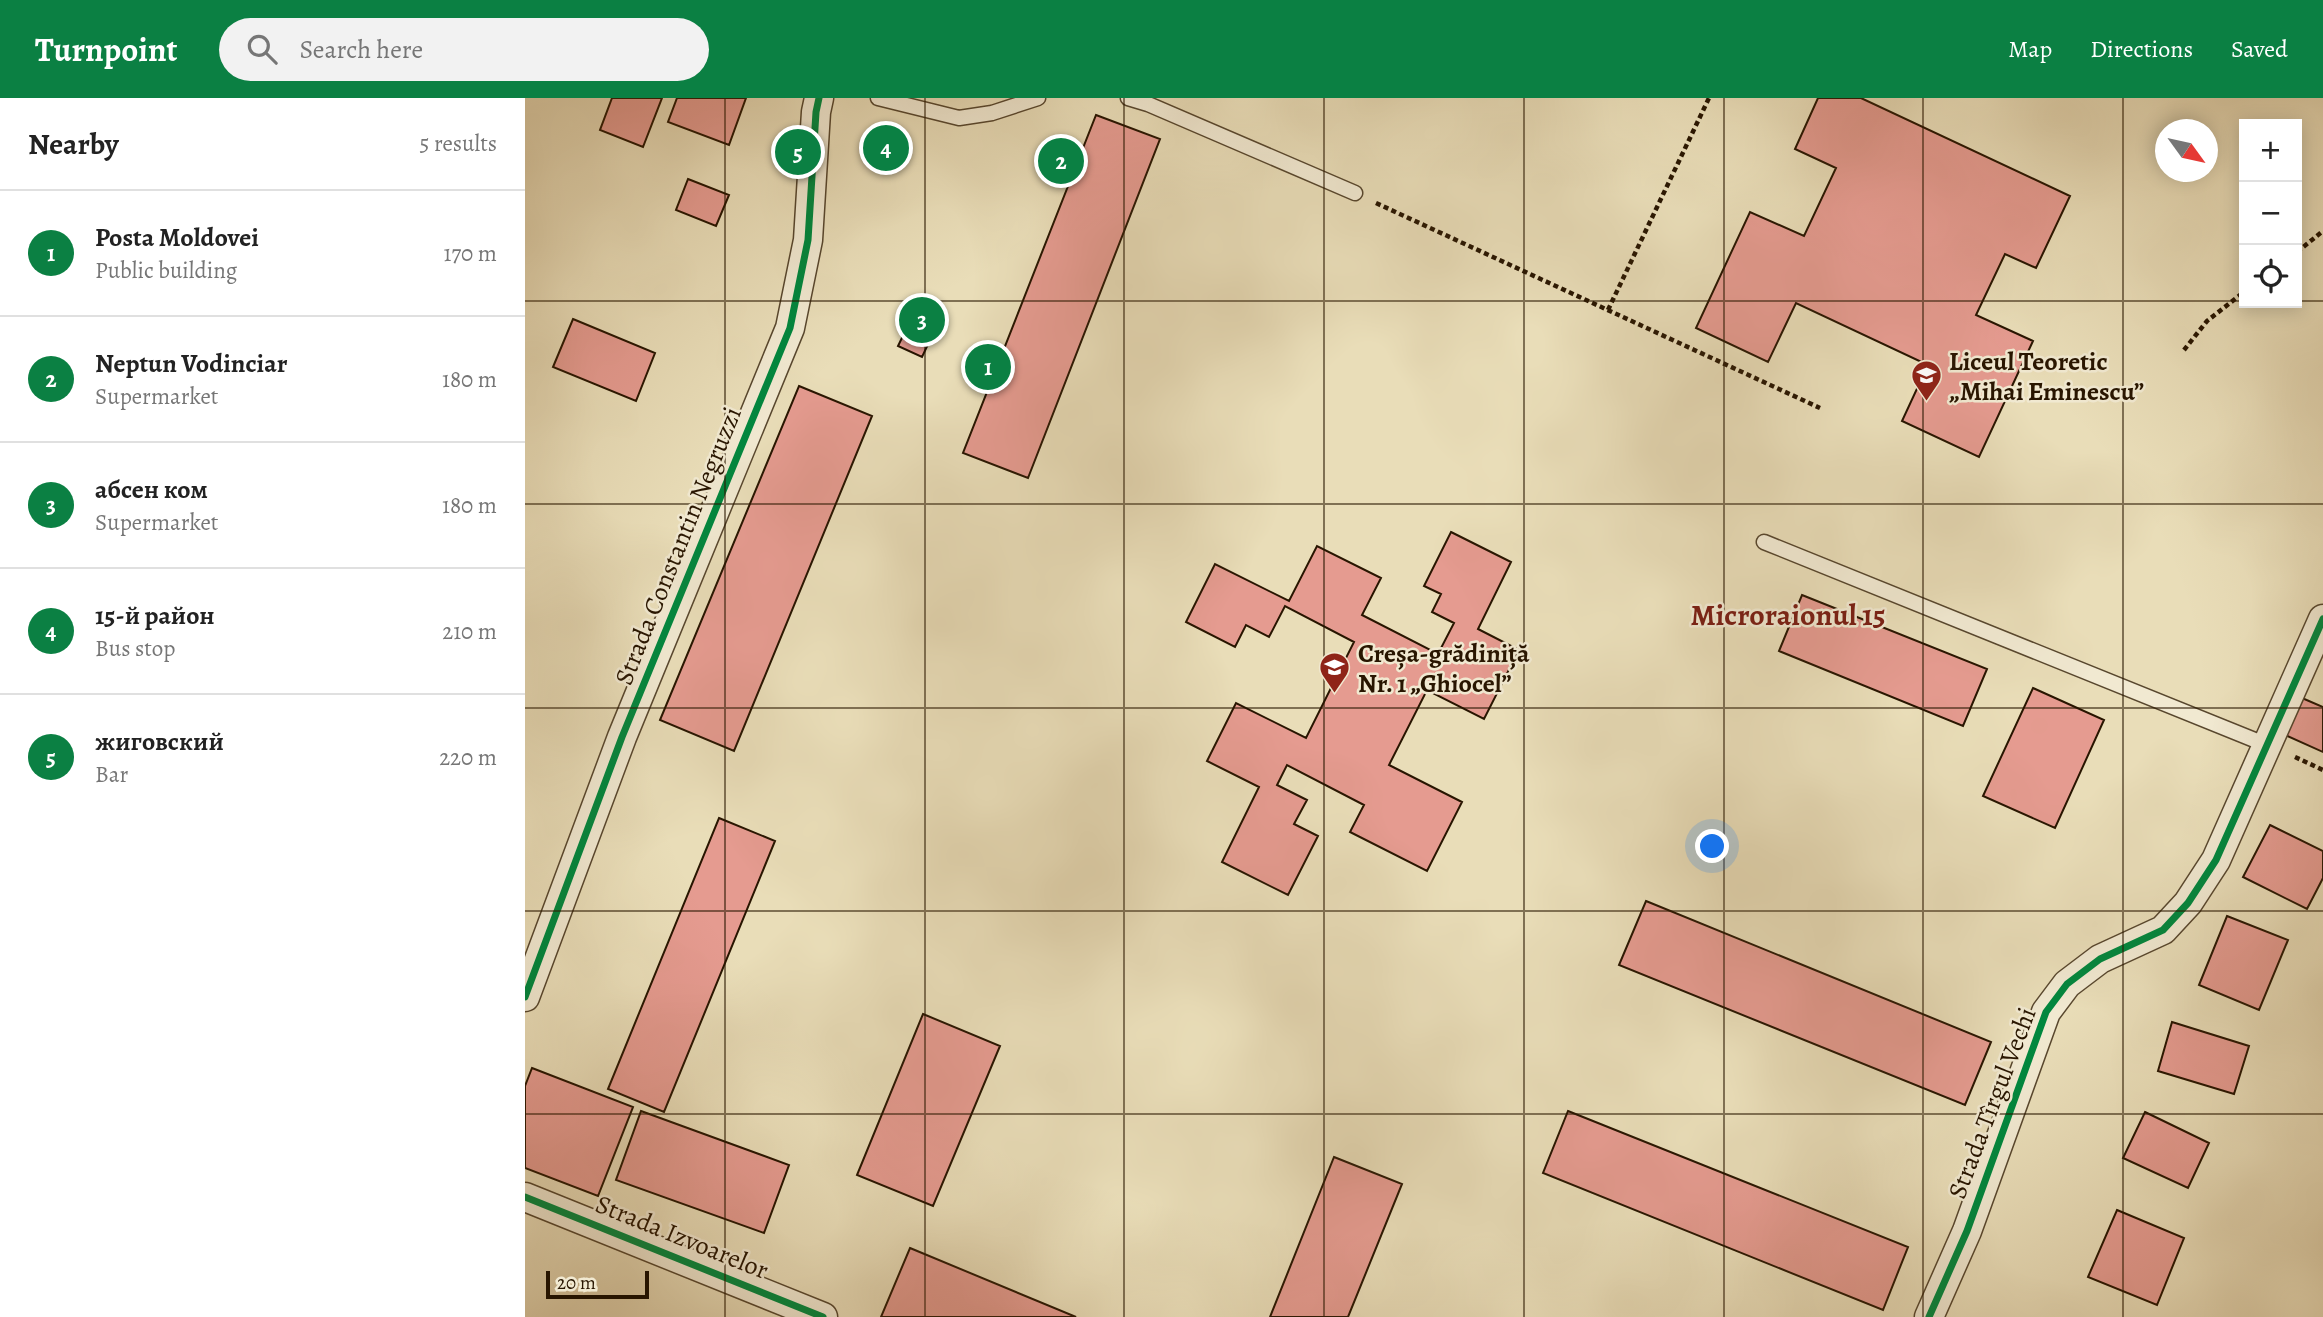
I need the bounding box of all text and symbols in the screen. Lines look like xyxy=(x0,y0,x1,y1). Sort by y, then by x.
search box xyxy=(219,18,709,81)
text: Turnpoint xyxy=(35,27,177,72)
icon: search xyxy=(243,30,281,68)
text: Search here xyxy=(299,32,423,67)
text: Map xyxy=(2008,33,2052,65)
text: Directions xyxy=(2090,33,2193,65)
text: Saved xyxy=(2231,33,2288,65)
north arrow xyxy=(2155,119,2218,182)
map controls xyxy=(2239,119,2302,308)
button: + xyxy=(2239,119,2302,182)
pin: 4 xyxy=(863,122,909,174)
text: Nearby xyxy=(28,124,119,164)
pin: 5 xyxy=(775,126,821,178)
text: 5 results xyxy=(420,128,497,159)
pin: 2 xyxy=(1038,135,1084,187)
button: − xyxy=(2239,182,2302,245)
text: Posta Moldovei xyxy=(95,220,259,255)
text: 1 xyxy=(47,238,55,269)
text: 170 m xyxy=(444,238,497,269)
button: locate xyxy=(2239,245,2302,308)
text: Public building xyxy=(95,255,237,286)
pin: 3 xyxy=(899,294,945,346)
pin: 1 xyxy=(965,341,1011,393)
place label: Liceul Teoretic „Mihai Eminescu” xyxy=(1949,344,2144,409)
text: Neptun Vodinciar xyxy=(95,346,287,381)
school or university icon: Liceul Teoretic „Mihai Eminescu” xyxy=(1909,359,1943,403)
text: 2 xyxy=(45,364,57,395)
text: 180 m xyxy=(442,364,497,395)
text: Supermarket xyxy=(95,381,218,412)
street label: Strada Constantin Negruzzi xyxy=(606,402,750,690)
text: абсен ком xyxy=(95,472,208,507)
text: 3 xyxy=(46,490,56,521)
text: 180 m xyxy=(442,490,497,521)
text: Supermarket xyxy=(95,507,218,538)
district label: Microraionul 15 xyxy=(1691,595,1885,635)
text: 15-й район xyxy=(95,598,215,633)
text: 4 xyxy=(46,616,56,647)
text: 210 m xyxy=(442,616,497,647)
text: Bus stop xyxy=(95,633,175,664)
place label: Creșa-grădiniță Nr. 1 „Ghiocel” xyxy=(1358,636,1530,701)
school or university icon: Creșa-grădiniță Nr. 1 „Ghiocel” xyxy=(1318,651,1352,695)
text: жиговский xyxy=(95,724,224,759)
text: 5 xyxy=(46,742,56,773)
text: 220 m xyxy=(439,742,497,773)
text: Bar xyxy=(95,759,128,790)
your location xyxy=(1695,829,1729,863)
street label: Strada Tîrgul Vechi xyxy=(1939,1002,2045,1204)
street label: Strada Izvoarelor xyxy=(590,1186,774,1288)
scale bar xyxy=(546,1268,649,1300)
text: 20 m xyxy=(557,1270,596,1296)

